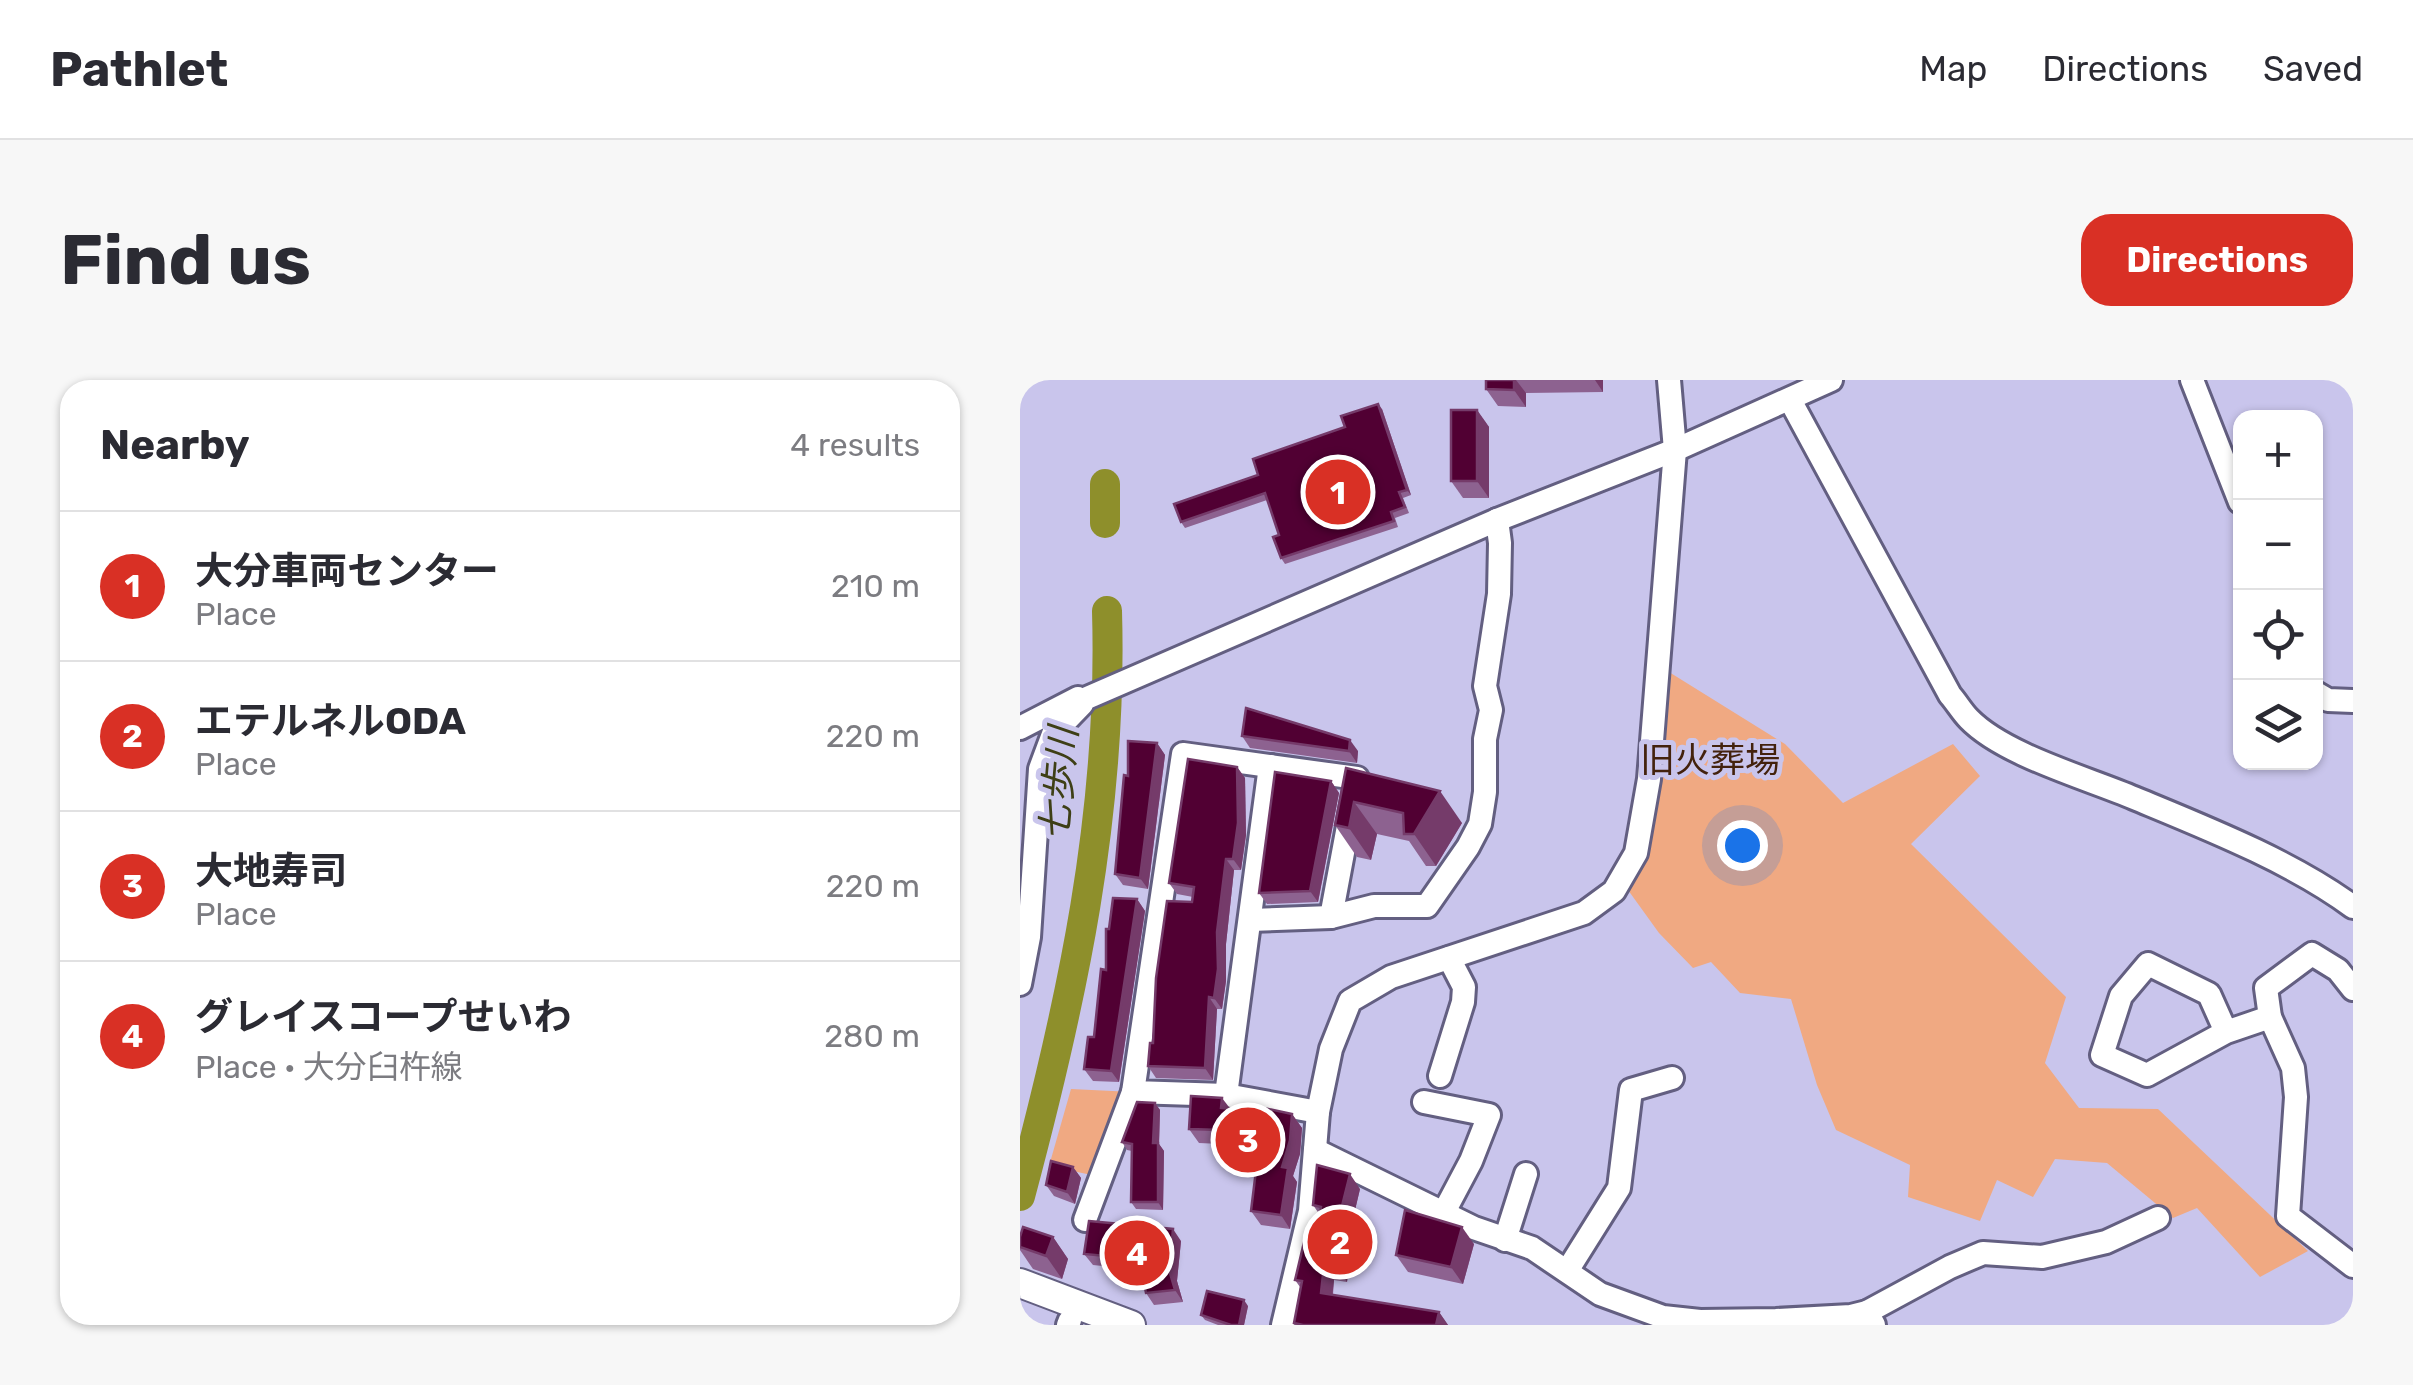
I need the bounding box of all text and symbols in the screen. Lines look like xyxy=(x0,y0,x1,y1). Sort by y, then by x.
text: Pathlet xyxy=(50,41,228,98)
text: Map xyxy=(1919,48,1987,90)
text: Directions xyxy=(2042,48,2208,90)
text: Saved xyxy=(2263,48,2363,90)
button: Directions xyxy=(2081,214,2353,306)
text: Find us xyxy=(60,219,311,302)
map controls xyxy=(2233,410,2323,770)
button: + xyxy=(2233,410,2323,500)
text: Nearby xyxy=(100,420,250,470)
text: 4 results xyxy=(790,426,920,464)
pin: 1 xyxy=(1306,454,1370,530)
button: − xyxy=(2233,500,2323,590)
text: 大分車両センター xyxy=(195,548,499,594)
text: 1 xyxy=(125,567,140,605)
text: 210 m xyxy=(831,567,920,605)
button: locate xyxy=(2233,590,2323,680)
text: Place xyxy=(195,595,277,633)
button: layers xyxy=(2233,680,2323,770)
text: エテルネルODA xyxy=(195,698,466,744)
text: 2 xyxy=(122,717,143,755)
text: 220 m xyxy=(826,717,920,755)
water label: 七歩川 xyxy=(1031,721,1087,843)
park label: 旧火葬場 xyxy=(1640,739,1780,781)
text: Place xyxy=(195,745,277,783)
your location xyxy=(1717,820,1768,871)
text: 大地寿司 xyxy=(195,848,347,894)
text: 3 xyxy=(122,867,143,905)
text: 220 m xyxy=(826,867,920,905)
text: Place xyxy=(195,895,277,933)
text: グレイスコープせいわ xyxy=(195,994,572,1040)
text: 4 xyxy=(122,1017,143,1055)
text: 280 m xyxy=(824,1017,920,1055)
text: Place · 大分臼杵線 xyxy=(195,1048,463,1086)
pin: 3 xyxy=(1216,1102,1280,1178)
pin: 2 xyxy=(1308,1204,1372,1280)
pin: 4 xyxy=(1104,1216,1170,1290)

